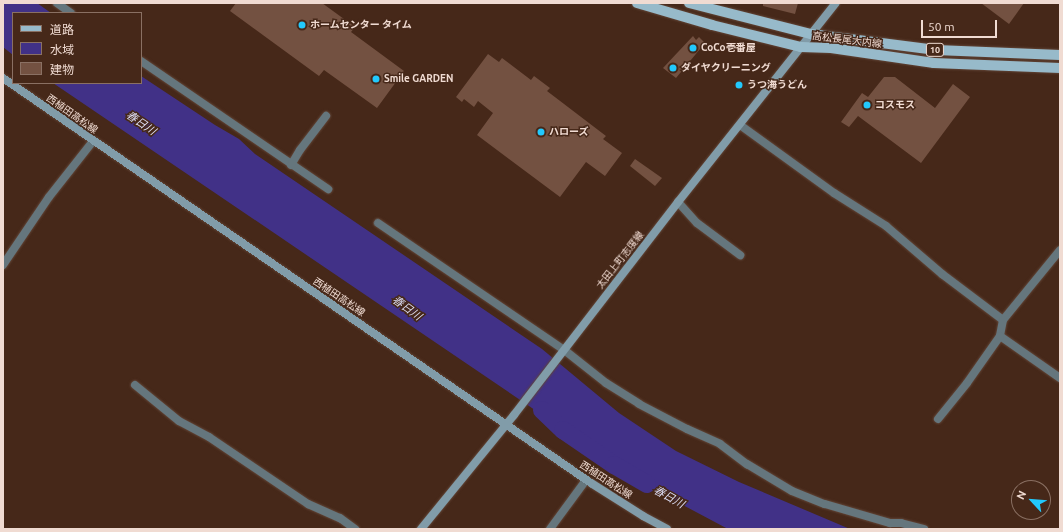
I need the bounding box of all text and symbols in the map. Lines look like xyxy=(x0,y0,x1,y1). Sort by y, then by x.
legend xyxy=(12,12,142,84)
scale bar xyxy=(923,12,999,38)
place label: ホームセンター タイム xyxy=(310,19,412,31)
marker: ホームセンター タイム xyxy=(297,20,307,30)
text: 50 m xyxy=(928,20,955,33)
text: 道路 xyxy=(50,23,74,36)
street label: 高松長尾大内線 xyxy=(812,30,882,50)
place label: CoCo壱番屋 xyxy=(701,42,756,54)
text: 水域 xyxy=(50,43,74,56)
marker: CoCo壱番屋 xyxy=(688,43,698,53)
road number: 10 xyxy=(925,43,945,57)
place label: ダイヤクリーニング xyxy=(681,62,771,74)
text: 建物 xyxy=(50,63,74,76)
marker: ダイヤクリーニング xyxy=(668,63,678,73)
place label: Smile GARDEN xyxy=(384,73,453,85)
marker: Smile GARDEN xyxy=(371,74,381,84)
place label: うつ海うどん xyxy=(747,79,807,91)
marker: うつ海うどん xyxy=(734,80,744,90)
street label: 西植田高松線 xyxy=(44,92,100,136)
place label: コスモス xyxy=(875,99,915,111)
marker: コスモス xyxy=(862,100,872,110)
water label: 春日川 xyxy=(124,108,158,138)
place label: ハローズ xyxy=(549,126,589,138)
marker: ハローズ xyxy=(536,127,546,137)
street label: 太田上町志度線 xyxy=(594,229,646,291)
street label: 西植田高松線 xyxy=(311,275,367,319)
water label: 春日川 xyxy=(390,293,424,323)
street label: 西植田高松線 xyxy=(578,459,634,501)
north arrow xyxy=(1011,480,1051,520)
water label: 春日川 xyxy=(651,483,687,511)
text: N xyxy=(1014,489,1028,502)

